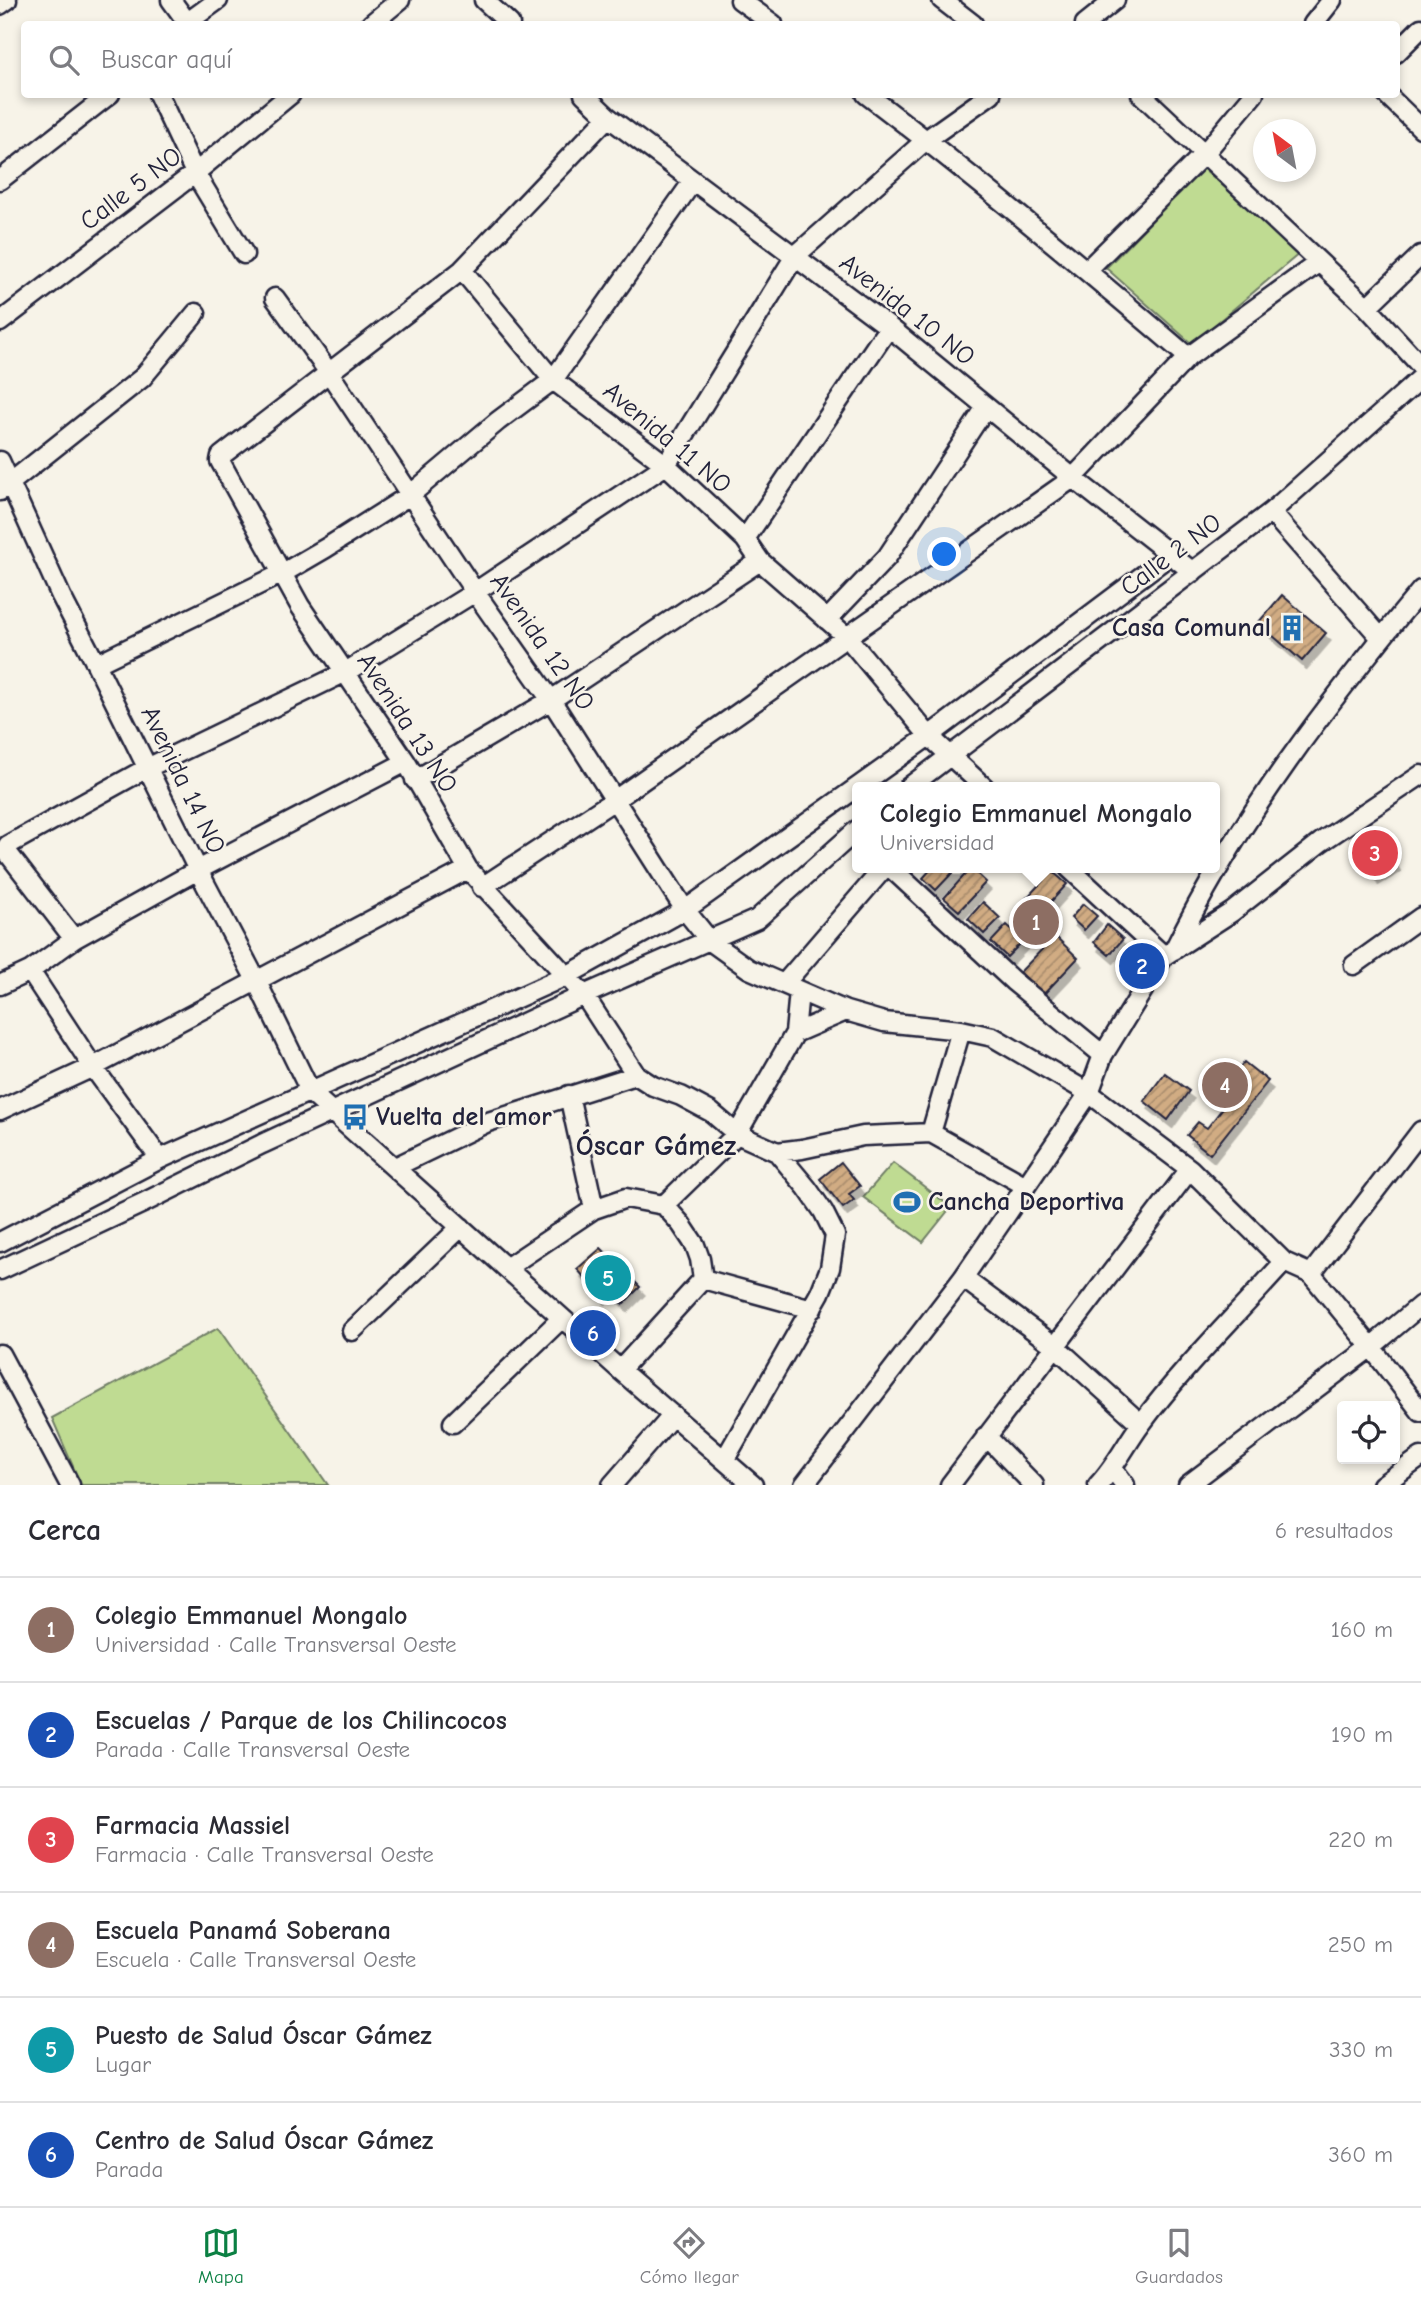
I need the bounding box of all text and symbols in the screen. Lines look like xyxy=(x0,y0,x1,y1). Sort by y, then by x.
search box xyxy=(21,21,1400,98)
icon: search xyxy=(45,41,83,79)
text: Buscar aquí xyxy=(101,45,232,75)
north arrow xyxy=(1253,119,1316,182)
street label: Calle 5 NO xyxy=(74,141,188,237)
street label: Avenida 10 NO xyxy=(833,248,981,372)
street label: Avenida 11 NO xyxy=(597,376,737,500)
street label: Calle 2 NO xyxy=(1115,507,1227,603)
your location xyxy=(927,537,961,571)
street label: Avenida 12 NO xyxy=(484,567,600,717)
place label: Casa Comunal xyxy=(1112,613,1271,643)
building icon: Casa Comunal xyxy=(1277,613,1307,643)
street label: Avenida 13 NO xyxy=(351,647,463,799)
street label: Avenida 14 NO xyxy=(134,702,232,858)
popup xyxy=(852,782,1220,873)
text: Colegio Emmanuel Mongalo xyxy=(880,799,1192,829)
pin: 3 xyxy=(1352,827,1398,879)
text: Universidad xyxy=(880,829,994,856)
pin: 1 xyxy=(1013,896,1059,948)
pin: 2 xyxy=(1119,940,1165,992)
pin: 4 xyxy=(1202,1059,1248,1111)
bus stop icon: Vuelta del amor xyxy=(340,1102,370,1132)
place label: Vuelta del amor xyxy=(376,1102,552,1132)
district label: Óscar Gámez xyxy=(576,1129,736,1162)
sports icon: Cancha Deportiva xyxy=(892,1187,922,1217)
place label: Cancha Deportiva xyxy=(928,1187,1124,1217)
pin: 5 xyxy=(585,1252,631,1304)
pin: 6 xyxy=(570,1307,616,1359)
map controls xyxy=(1337,1401,1400,1464)
button: locate xyxy=(1337,1401,1400,1464)
text: Cerca xyxy=(28,1513,101,1548)
text: 6 resultados xyxy=(1275,1517,1393,1544)
text: Colegio Emmanuel Mongalo xyxy=(95,1601,408,1631)
text: 1 xyxy=(46,1616,56,1643)
text: 160 m xyxy=(1331,1616,1393,1643)
text: Universidad · Calle Transversal Oeste xyxy=(95,1631,456,1658)
text: Escuelas / Parque de los Chilincocos xyxy=(95,1706,507,1736)
text: 2 xyxy=(45,1721,57,1748)
text: 190 m xyxy=(1331,1721,1393,1748)
text: Parada · Calle Transversal Oeste xyxy=(95,1736,410,1763)
text: Farmacia Massiel xyxy=(95,1811,290,1841)
text: 3 xyxy=(45,1826,57,1853)
text: 220 m xyxy=(1328,1826,1393,1853)
text: Farmacia · Calle Transversal Oeste xyxy=(95,1841,434,1868)
text: Escuela Panamá Soberana xyxy=(95,1916,391,1946)
text: 4 xyxy=(46,1931,56,1958)
text: 250 m xyxy=(1328,1931,1393,1958)
text: Escuela · Calle Transversal Oeste xyxy=(95,1946,416,1973)
text: Puesto de Salud Óscar Gámez xyxy=(95,2021,432,2051)
text: 5 xyxy=(45,2036,57,2063)
text: 330 m xyxy=(1329,2036,1393,2063)
text: Lugar xyxy=(95,2051,151,2078)
text: Centro de Salud Óscar Gámez xyxy=(95,2126,433,2156)
text: 6 xyxy=(45,2141,57,2168)
text: 360 m xyxy=(1328,2141,1393,2168)
text: Parada xyxy=(95,2156,163,2183)
tab: Mapa xyxy=(198,2224,244,2288)
tab: Cómo llegar xyxy=(640,2224,739,2288)
tab: Guardados xyxy=(1135,2224,1223,2288)

